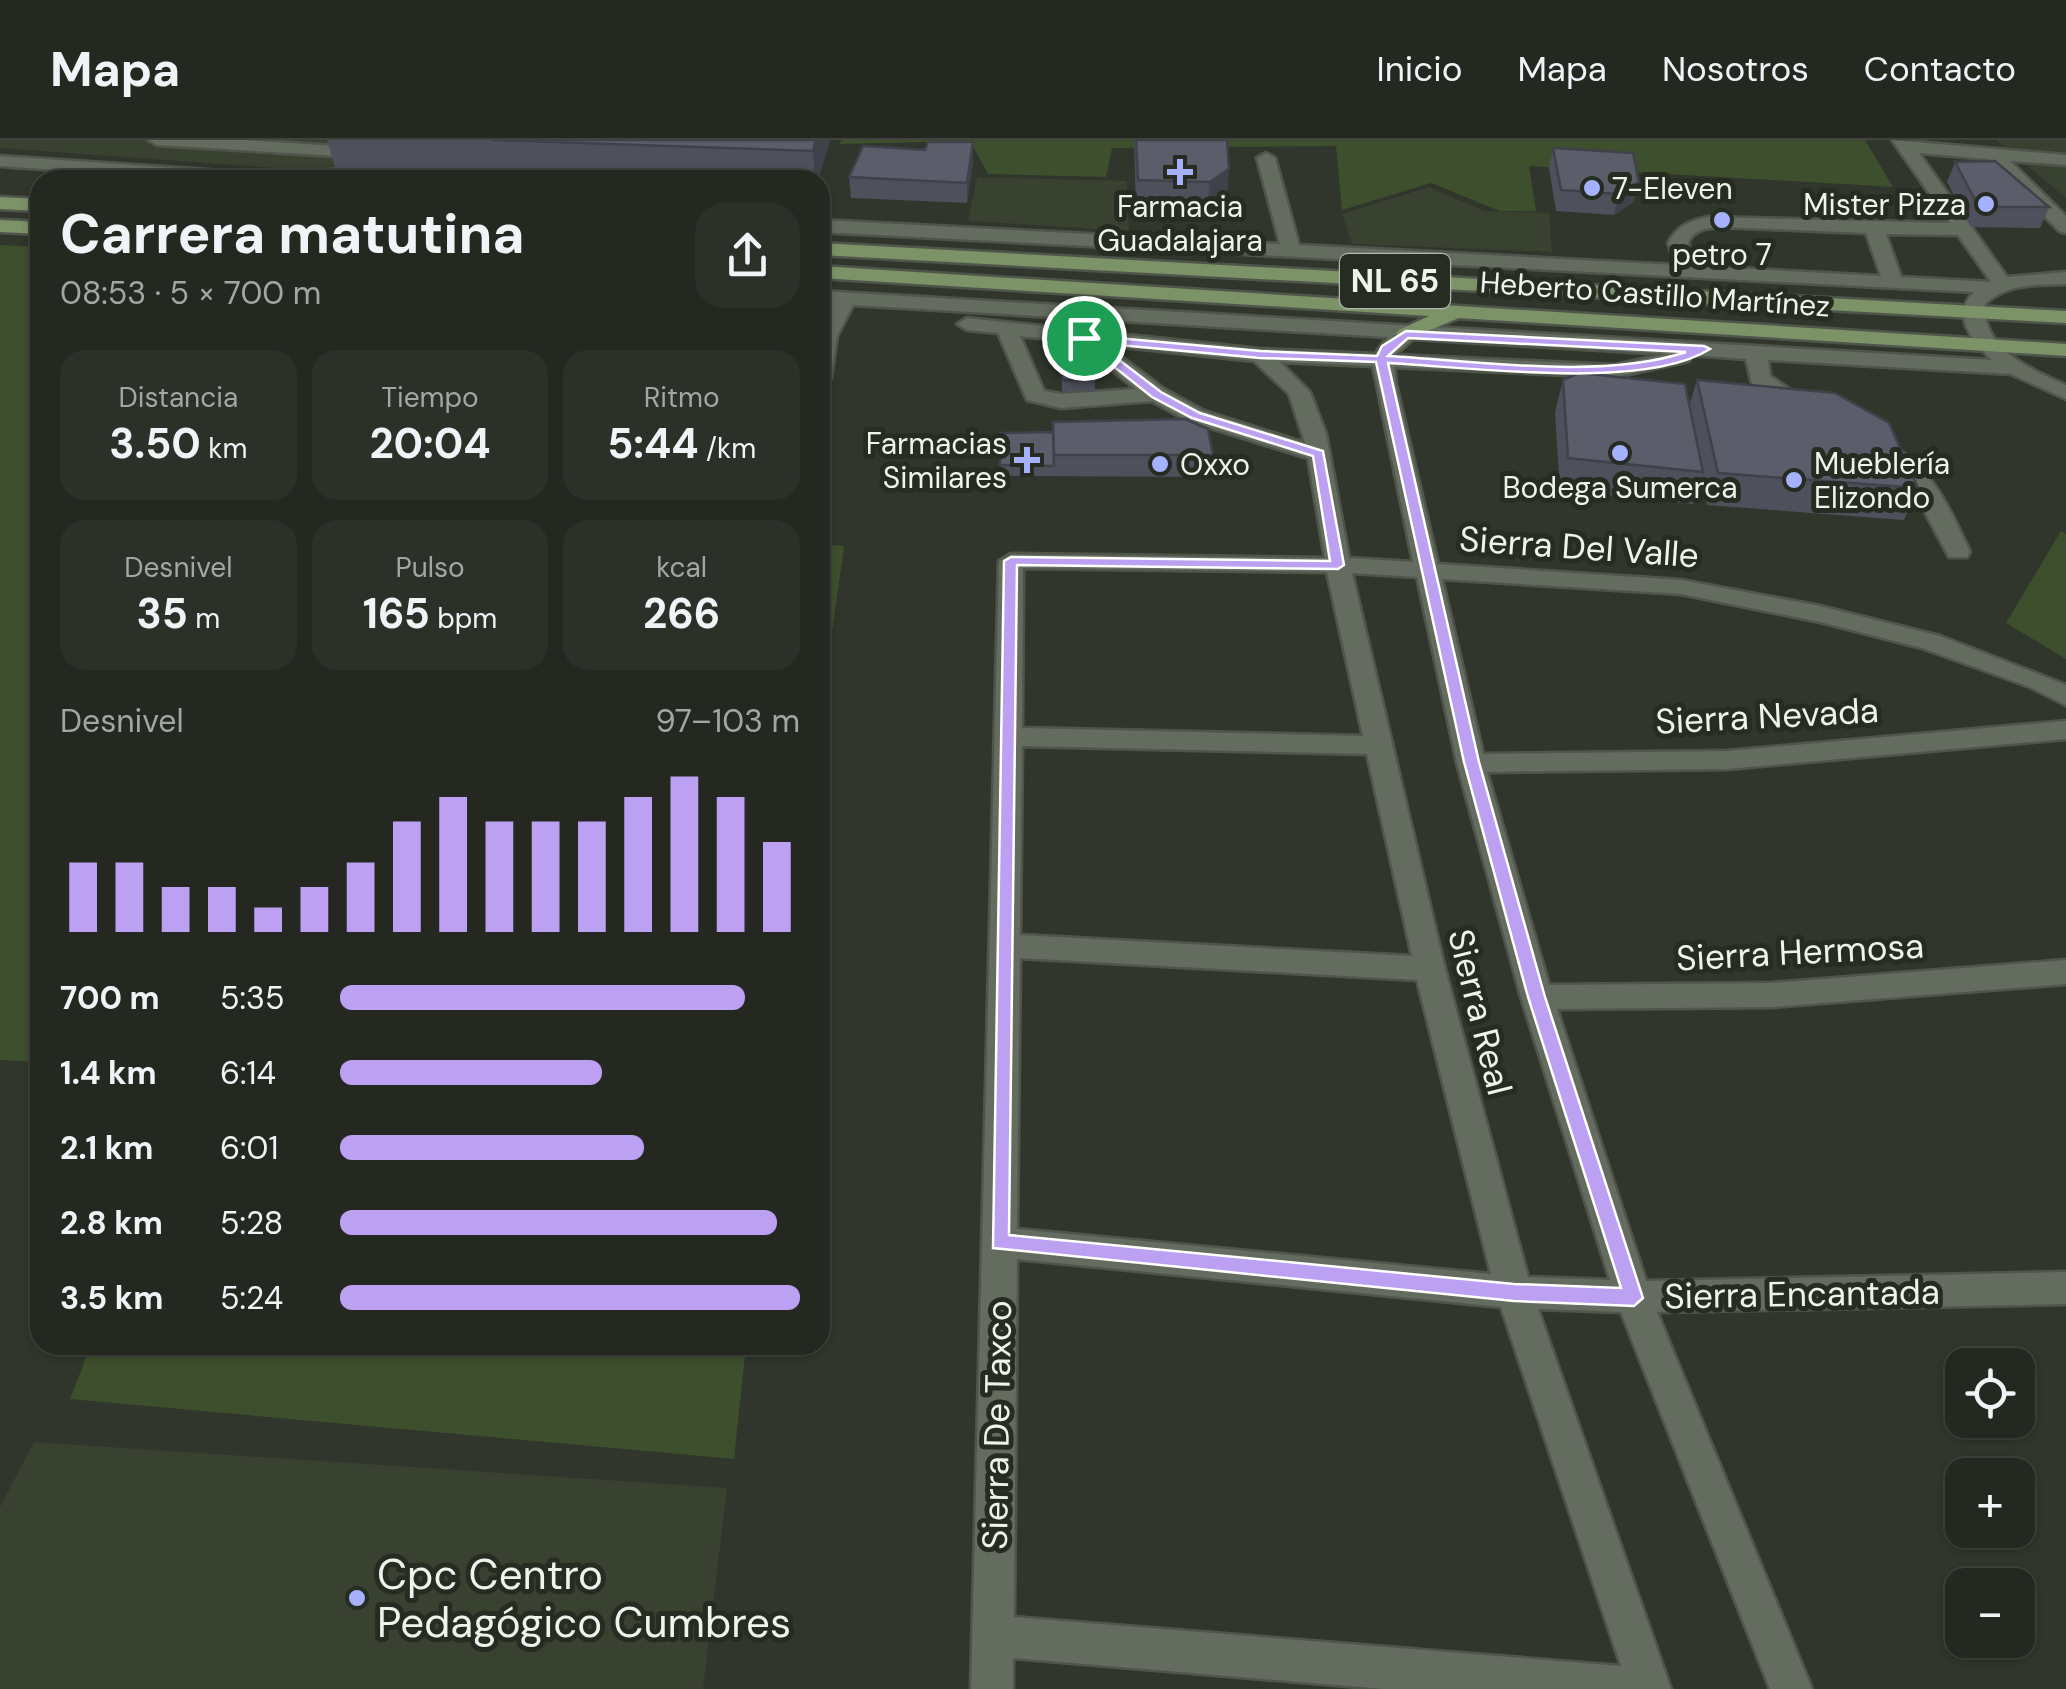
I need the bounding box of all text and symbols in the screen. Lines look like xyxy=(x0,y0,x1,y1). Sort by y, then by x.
text: Mapa xyxy=(50,38,180,101)
text: Inicio xyxy=(1377,46,1462,92)
text: Mapa xyxy=(1517,46,1607,92)
text: Nosotros xyxy=(1662,46,1809,92)
text: Contacto xyxy=(1864,46,2016,92)
marker: Farmacia Guadalajara xyxy=(1169,161,1191,183)
place label: 7-Eleven xyxy=(1612,169,1733,208)
marker: 7-Eleven xyxy=(1581,177,1603,199)
place label: Mister Pizza xyxy=(1803,185,1966,224)
place label: Farmacia Guadalajara xyxy=(1097,187,1263,260)
marker: Mister Pizza xyxy=(1975,193,1997,215)
text: Carrera matutina xyxy=(60,198,525,270)
button: share xyxy=(695,203,800,308)
marker: petro 7 xyxy=(1711,209,1733,231)
place label: petro 7 xyxy=(1672,235,1772,274)
road number: NL 65 xyxy=(1340,254,1450,308)
street label: Heberto Castillo Martínez xyxy=(1479,262,1831,326)
text: 08:53 · 5 × 700 m xyxy=(60,272,321,314)
pin xyxy=(1042,296,1127,381)
icon: arrive xyxy=(1057,311,1112,366)
text: Distancia xyxy=(118,379,238,416)
text: Tiempo xyxy=(381,379,479,416)
text: Ritmo xyxy=(644,379,720,416)
text: 3.50 xyxy=(109,416,201,471)
text: 20:04 xyxy=(369,416,491,471)
text: 5:44 xyxy=(607,416,699,471)
place label: Farmacias Similares xyxy=(866,424,1007,497)
text: km xyxy=(201,430,247,467)
text: /km xyxy=(699,430,756,467)
marker: Bodega Sumerca xyxy=(1609,442,1631,464)
place label: Mueblería Elizondo xyxy=(1814,444,1950,517)
place label: Oxxo xyxy=(1180,445,1250,484)
marker: Farmacias Similares xyxy=(1016,449,1038,471)
marker: Oxxo xyxy=(1149,453,1171,475)
place label: Bodega Sumerca xyxy=(1502,468,1738,507)
marker: Mueblería Elizondo xyxy=(1783,469,1805,491)
street label: Sierra Del Valle xyxy=(1458,516,1700,578)
text: Desnivel xyxy=(124,549,232,586)
text: Pulso xyxy=(395,549,465,586)
text: kcal xyxy=(656,549,707,586)
text: 35 xyxy=(136,586,188,641)
text: 165 xyxy=(363,586,430,641)
text: 266 xyxy=(643,586,720,641)
text: m xyxy=(188,600,220,637)
text: bpm xyxy=(430,600,497,637)
street label: Sierra Nevada xyxy=(1654,687,1880,745)
text: Desnivel xyxy=(60,700,184,742)
text: 97–103 m xyxy=(656,700,800,742)
street label: Sierra Hermosa xyxy=(1675,923,1925,981)
street label: Sierra Real xyxy=(1437,924,1523,1100)
text: 700 m xyxy=(60,977,160,1019)
text: 5:35 xyxy=(220,977,284,1019)
text: 1.4 km xyxy=(60,1052,157,1094)
text: 6:14 xyxy=(220,1052,276,1094)
text: 2.1 km xyxy=(60,1127,153,1169)
text: 6:01 xyxy=(220,1127,278,1169)
text: 2.8 km xyxy=(60,1202,163,1244)
text: 5:28 xyxy=(220,1202,283,1244)
street label: Sierra Encantada xyxy=(1664,1269,1940,1319)
text: 3.5 km xyxy=(60,1277,163,1319)
text: 5:24 xyxy=(220,1277,283,1319)
street label: Sierra De Taxco xyxy=(972,1300,1022,1550)
map controls xyxy=(1945,1348,2035,1658)
button: locate xyxy=(1945,1348,2035,1438)
button: + xyxy=(1945,1458,2035,1548)
place label: Cpc Centro Pedagógico Cumbres xyxy=(377,1547,791,1650)
button: − xyxy=(1945,1568,2035,1658)
marker: Cpc Centro Pedagógico Cumbres xyxy=(346,1587,368,1609)

